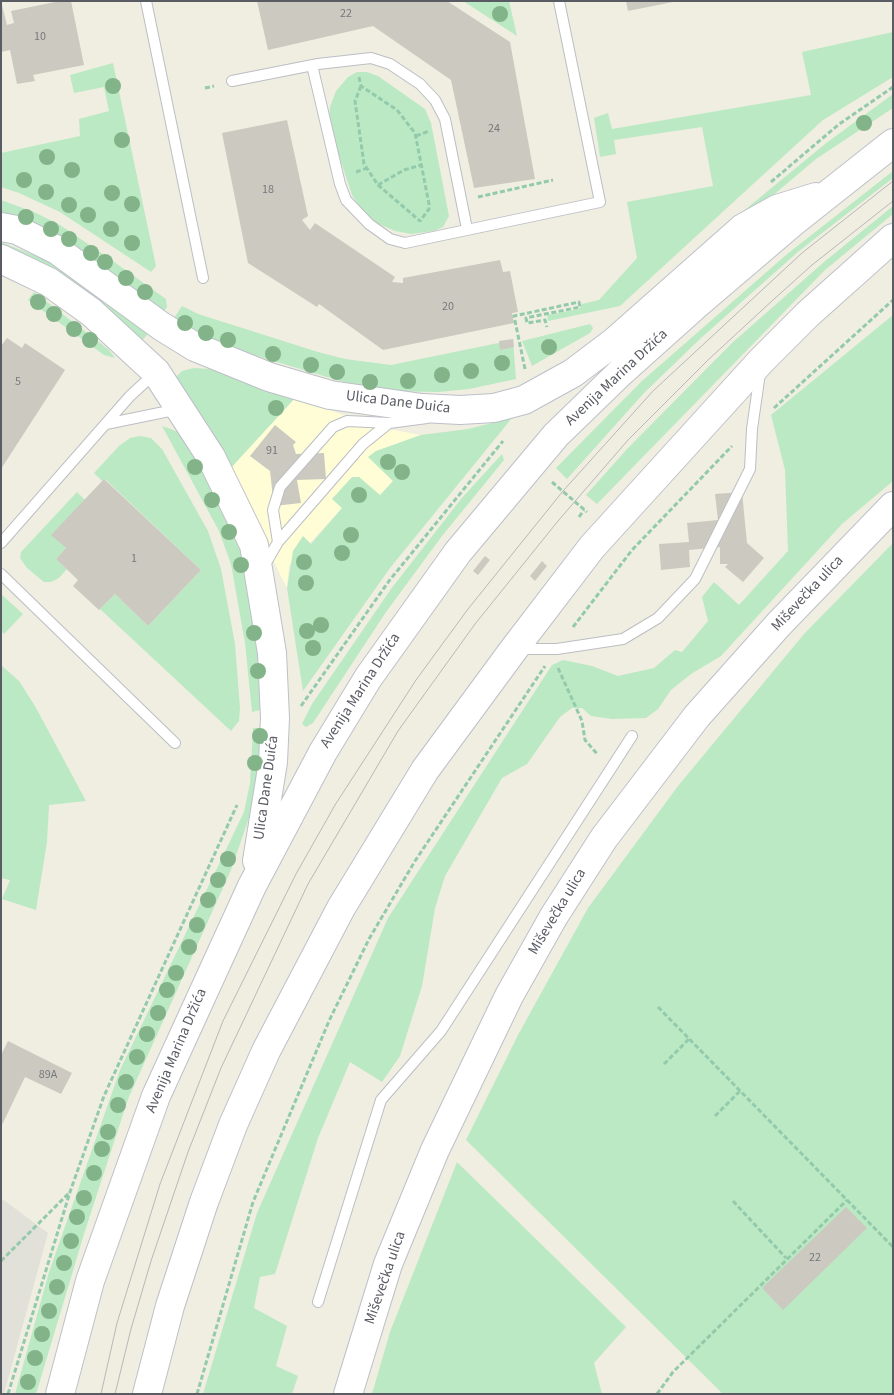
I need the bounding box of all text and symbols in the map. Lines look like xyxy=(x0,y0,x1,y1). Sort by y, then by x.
house number: 22 xyxy=(340,7,352,21)
house number: 10 xyxy=(34,30,46,44)
house number: 24 xyxy=(488,122,500,136)
house number: 18 xyxy=(262,183,274,197)
house number: 20 xyxy=(442,300,454,314)
street label: Avenija Marina Držića xyxy=(562,326,672,430)
house number: 5 xyxy=(15,375,21,389)
street label: Ulica Dane Duića xyxy=(345,388,451,418)
house number: 91 xyxy=(266,444,278,458)
house number: 1 xyxy=(131,552,137,566)
street label: Miševečka ulica xyxy=(768,552,848,636)
street label: Avenija Marina Držića xyxy=(317,630,405,752)
street label: Ulica Dane Duića xyxy=(251,735,283,841)
street label: Miševečka ulica xyxy=(525,866,591,958)
street label: Avenija Marina Držića xyxy=(143,986,211,1116)
house number: 89A xyxy=(39,1068,57,1082)
street label: Miševečka ulica xyxy=(362,1229,410,1327)
house number: 22 xyxy=(809,1251,821,1265)

